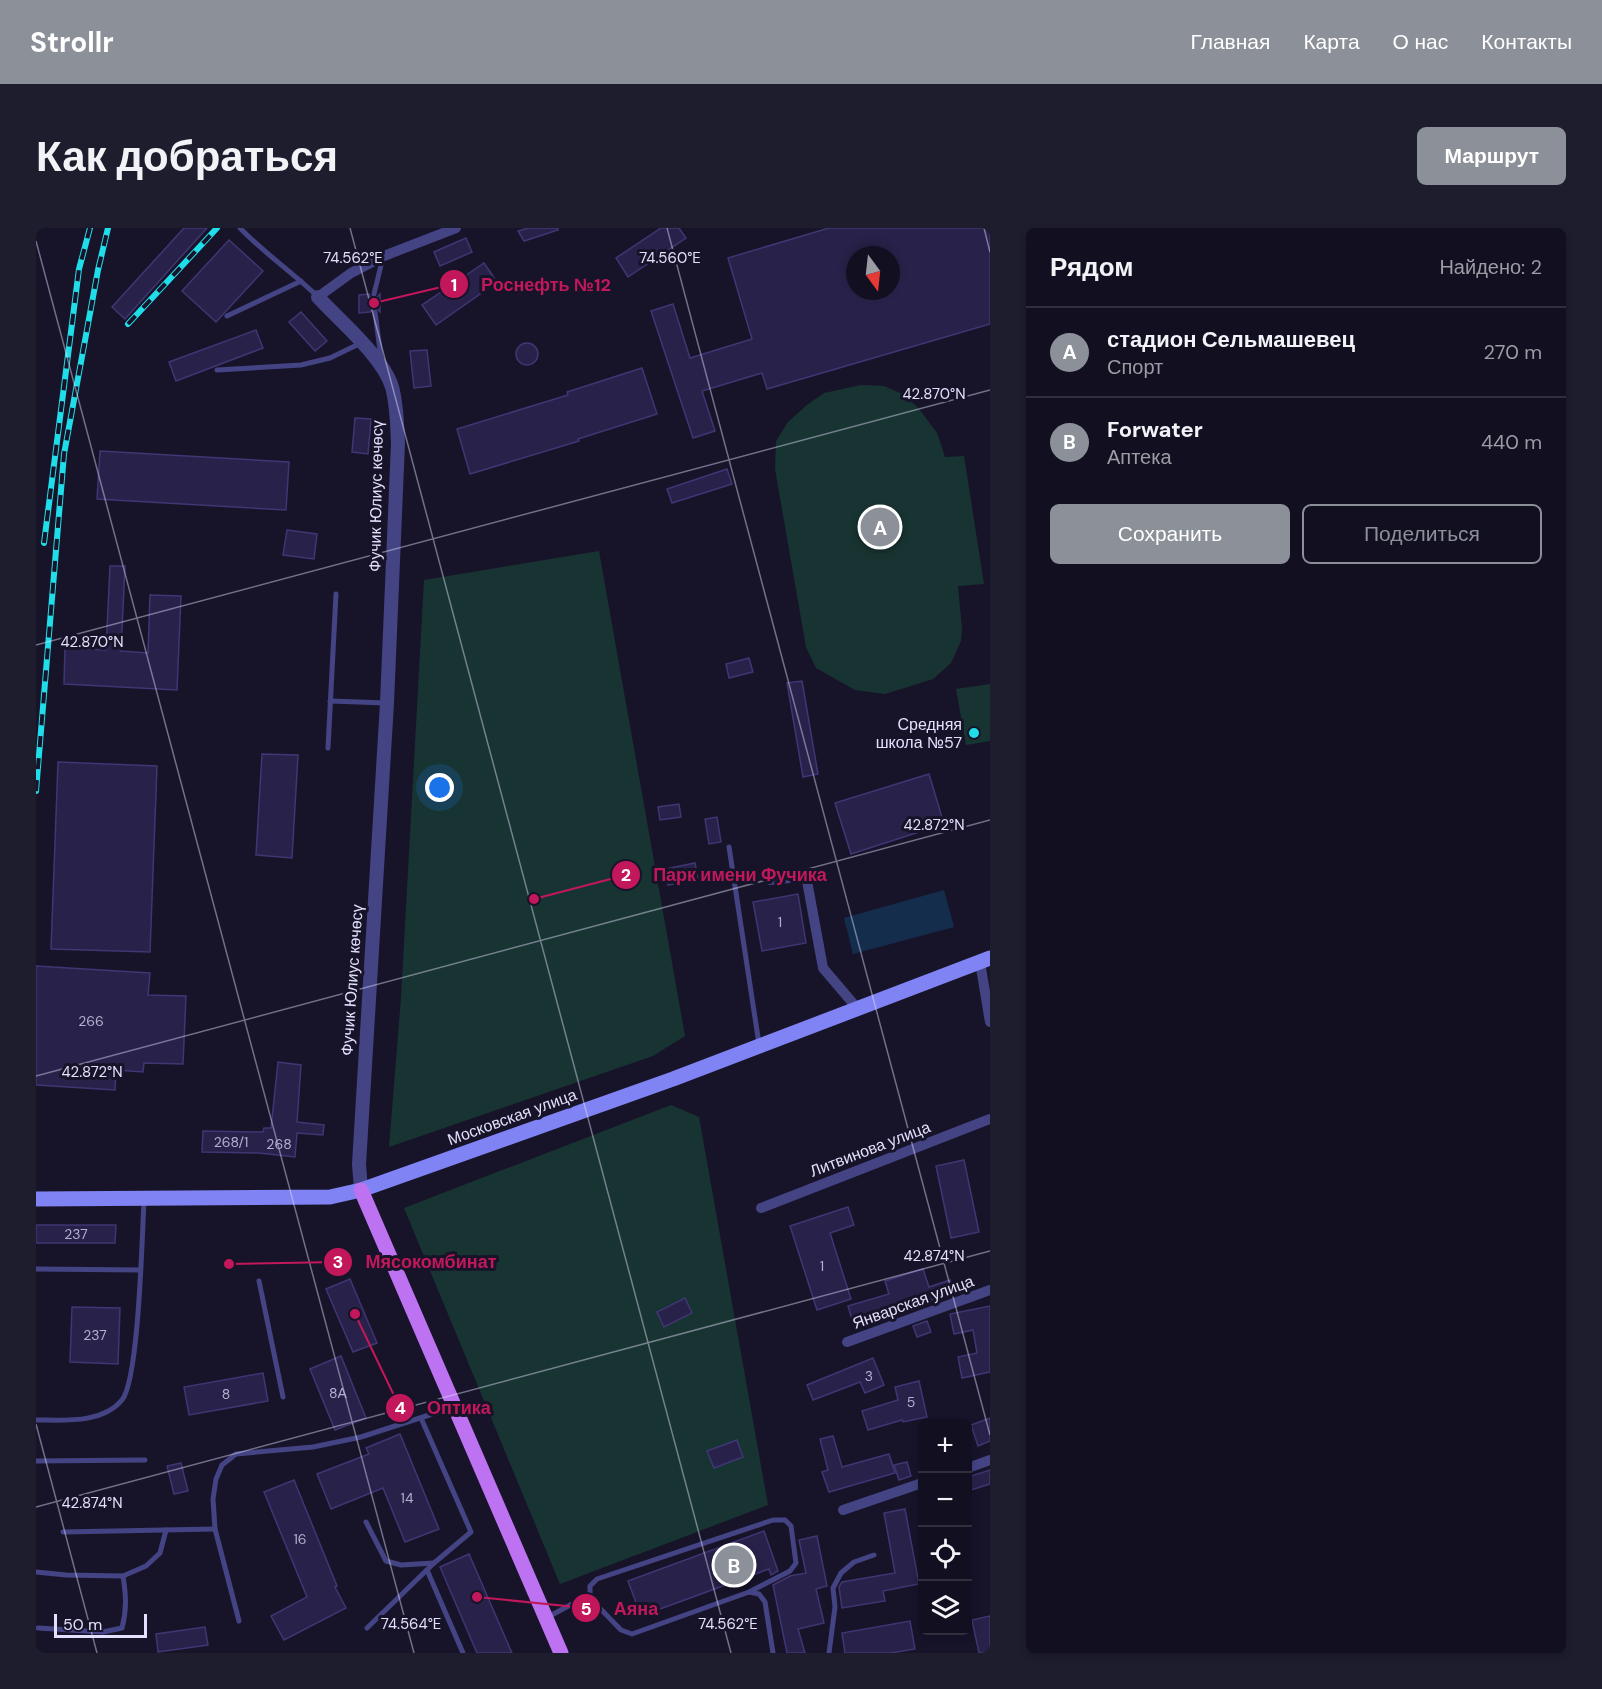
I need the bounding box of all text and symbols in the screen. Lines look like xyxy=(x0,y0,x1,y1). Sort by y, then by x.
text: Strollr xyxy=(30,24,114,61)
text: Главная xyxy=(1190,28,1270,56)
text: Карта xyxy=(1303,28,1360,56)
text: О нас xyxy=(1393,28,1448,56)
text: Контакты xyxy=(1481,28,1572,56)
button: Маршрут xyxy=(1417,127,1566,185)
text: Как добраться xyxy=(36,129,338,184)
north arrow xyxy=(846,246,900,300)
text: 74.562°E xyxy=(323,248,383,268)
text: 74.560°E xyxy=(639,248,701,268)
text: Рядом xyxy=(1050,250,1133,284)
text: Найдено: 2 xyxy=(1439,254,1542,280)
callout: Роснефть №12 xyxy=(439,266,623,302)
text: 1 xyxy=(451,273,457,297)
text: Роснефть №12 xyxy=(481,273,611,297)
text: стадион Сельмашевец xyxy=(1107,325,1355,354)
text: A xyxy=(1062,339,1077,365)
text: 270 m xyxy=(1484,339,1542,365)
text: Спорт xyxy=(1107,354,1163,380)
text: 42.870°N xyxy=(902,384,966,404)
text: Forwater xyxy=(1107,415,1203,444)
street label: Фучик Юлиус көчөсү xyxy=(364,420,388,572)
text: B xyxy=(1063,429,1076,455)
text: 440 m xyxy=(1481,429,1542,455)
text: Аптека xyxy=(1107,444,1172,470)
pin: A xyxy=(860,504,900,550)
button: Сохранить xyxy=(1050,504,1290,564)
button: Поделиться xyxy=(1302,504,1542,564)
text: 42.870°N xyxy=(60,632,124,652)
place label: Средняя школа №57 xyxy=(876,714,962,753)
marker: Средняя школа №57 xyxy=(967,726,981,740)
your location xyxy=(425,773,454,802)
text: 42.872°N xyxy=(903,815,965,835)
callout: Парк имени Фучика xyxy=(611,857,839,893)
text: 2 xyxy=(621,863,631,887)
text: Парк имени Фучика xyxy=(653,863,828,887)
street label: Фучик Юлиус көчөсү xyxy=(336,904,368,1056)
house number: 1 xyxy=(778,913,782,931)
house number: 266 xyxy=(78,1012,104,1030)
text: 42.872°N xyxy=(61,1062,123,1082)
street label: Московская улица xyxy=(445,1084,580,1150)
street label: Литвинова улица xyxy=(807,1116,933,1182)
house number: 268/1 xyxy=(214,1133,248,1151)
house number: 268 xyxy=(266,1135,292,1153)
house number: 237 xyxy=(64,1225,88,1243)
callout: Мясокомбинат xyxy=(323,1244,508,1280)
text: 42.874°N xyxy=(903,1246,965,1266)
text: 3 xyxy=(333,1250,343,1274)
text: Мясокомбинат xyxy=(366,1250,497,1274)
house number: 1 xyxy=(820,1257,824,1275)
street label: Январская улица xyxy=(849,1270,977,1334)
house number: 237 xyxy=(83,1326,107,1344)
house number: 3 xyxy=(865,1367,873,1385)
house number: 8А xyxy=(329,1384,348,1402)
house number: 8 xyxy=(222,1385,230,1403)
callout: Оптика xyxy=(385,1390,503,1426)
house number: 5 xyxy=(907,1393,915,1411)
text: 4 xyxy=(394,1396,406,1420)
text: Оптика xyxy=(427,1396,492,1420)
map controls xyxy=(918,1419,972,1635)
button: + xyxy=(918,1419,972,1473)
button: − xyxy=(918,1473,972,1527)
house number: 14 xyxy=(401,1489,414,1507)
text: 42.874°N xyxy=(61,1493,123,1513)
button: locate xyxy=(918,1527,972,1581)
house number: 16 xyxy=(293,1530,307,1548)
pin: B xyxy=(714,1542,754,1588)
button: layers xyxy=(918,1581,972,1635)
callout: Аяна xyxy=(571,1590,670,1626)
text: 5 xyxy=(580,1597,592,1621)
text: Аяна xyxy=(614,1597,659,1621)
scale bar xyxy=(54,1611,147,1638)
text: 50 m xyxy=(63,1614,102,1635)
text: 74.564°E xyxy=(381,1614,441,1634)
text: 74.562°E xyxy=(698,1614,758,1634)

